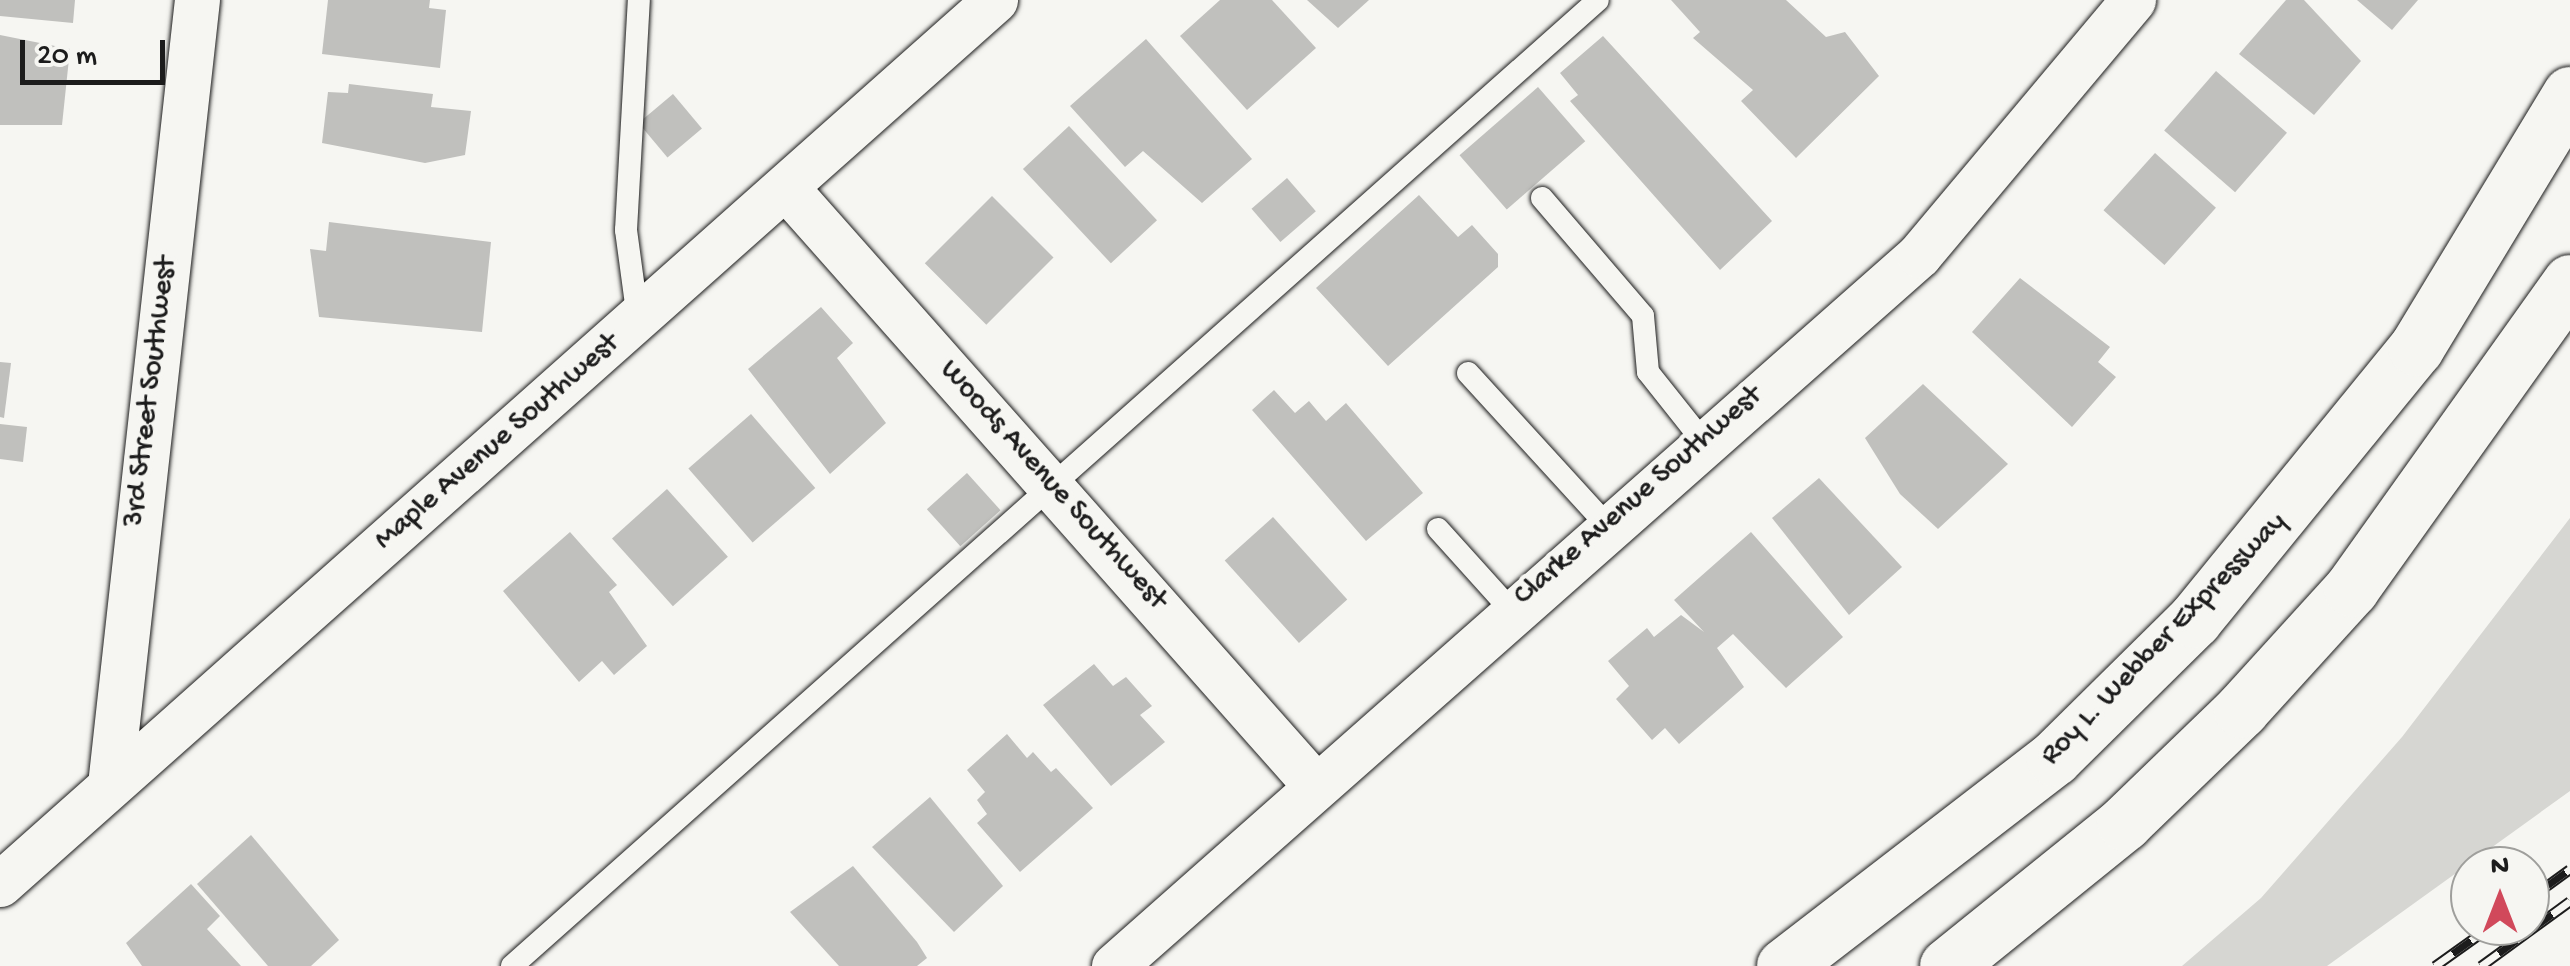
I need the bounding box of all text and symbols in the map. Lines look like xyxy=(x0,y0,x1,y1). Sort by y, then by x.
scale bar xyxy=(25,20,170,82)
text: 20 m xyxy=(37,40,97,75)
street label: 3rd Street Southwest xyxy=(118,255,186,529)
street label: Maple Avenue Southwest xyxy=(368,327,628,559)
street label: Woods Avenue Southwest xyxy=(930,354,1174,618)
street label: Clarke Avenue Southwest xyxy=(1507,379,1771,615)
street label: Roy L. Webber Expressway xyxy=(2034,506,2296,774)
north arrow xyxy=(2450,846,2550,946)
text: N xyxy=(2491,851,2509,884)

